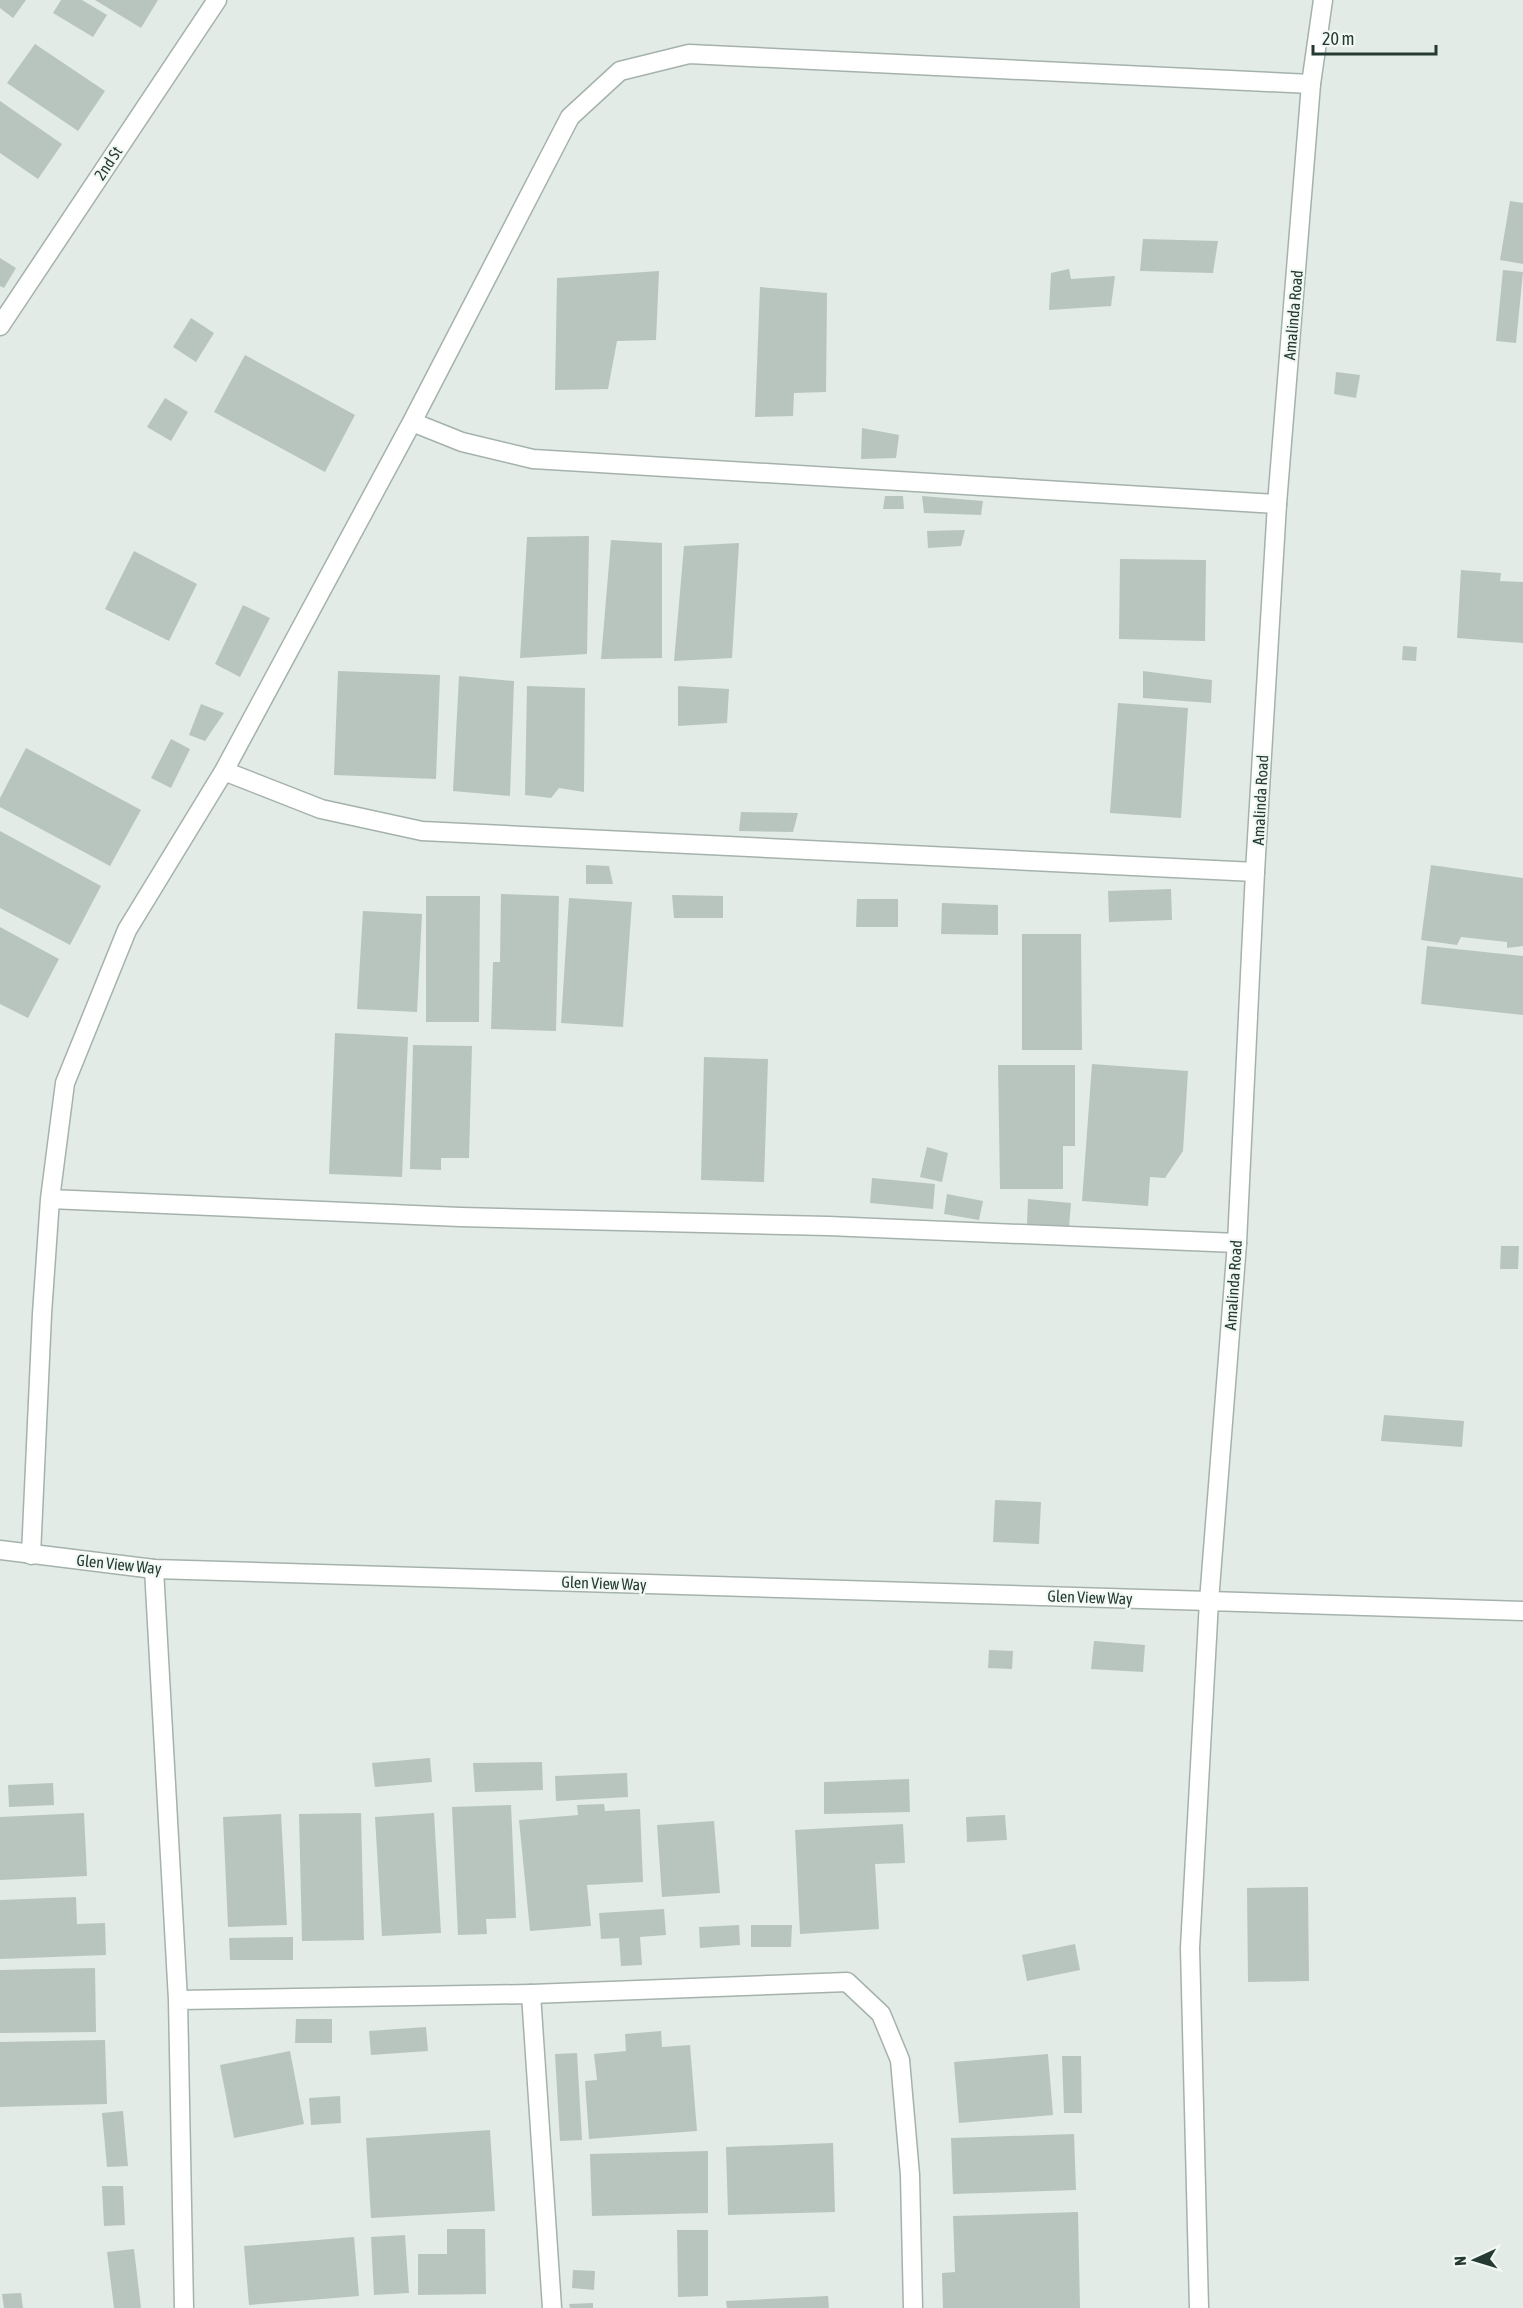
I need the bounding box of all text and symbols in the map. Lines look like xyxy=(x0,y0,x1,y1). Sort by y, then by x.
scale bar xyxy=(1313,18,1436,56)
text: 20 m xyxy=(1322,28,1354,49)
street label: 2nd St xyxy=(90,143,126,183)
street label: Amalinda Road xyxy=(1280,269,1306,361)
street label: Amalinda Road xyxy=(1249,754,1271,846)
street label: Amalinda Road xyxy=(1221,1239,1245,1331)
street label: Glen View Way xyxy=(76,1551,163,1578)
street label: Glen View Way xyxy=(561,1573,647,1594)
street label: Glen View Way xyxy=(1047,1587,1133,1608)
north arrow xyxy=(1445,2230,1505,2290)
text: N xyxy=(1451,2256,1469,2266)

